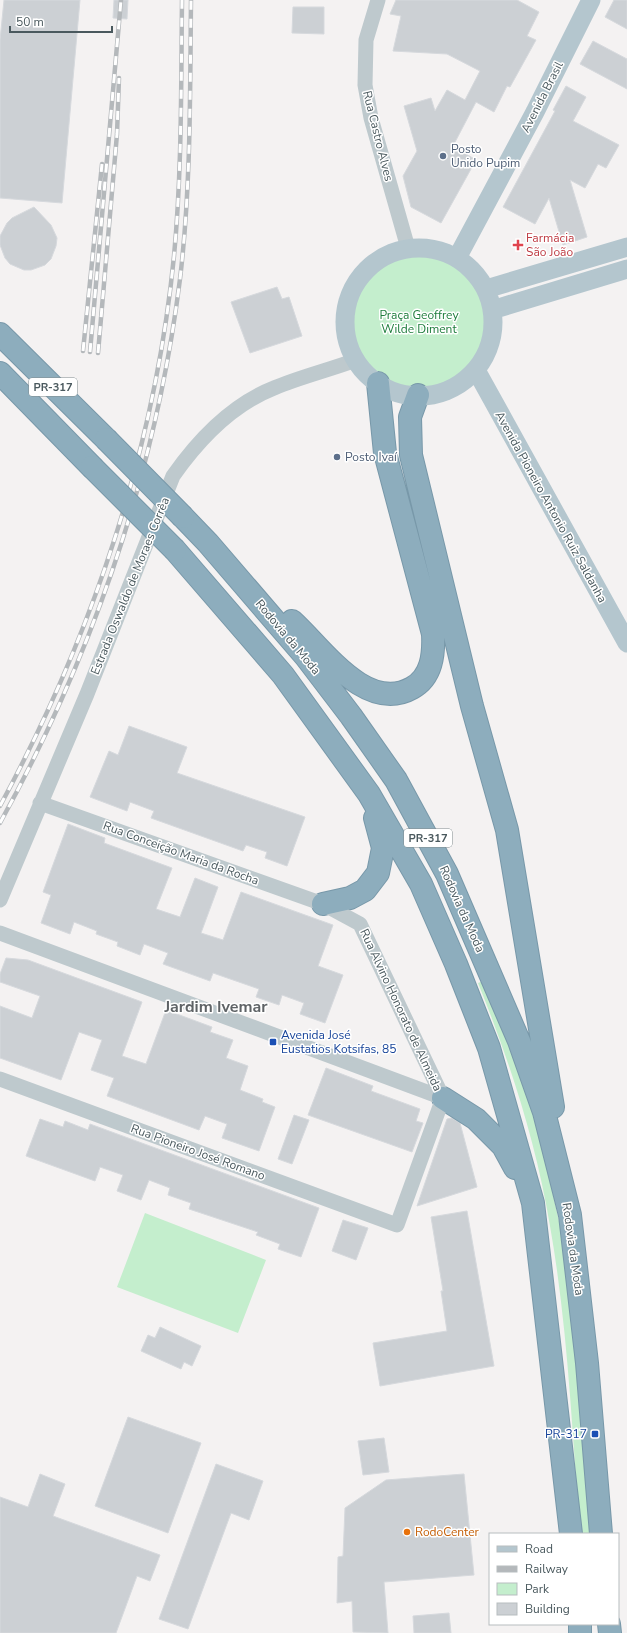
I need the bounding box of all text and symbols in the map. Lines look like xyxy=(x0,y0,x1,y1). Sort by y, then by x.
scale bar xyxy=(10,8,112,34)
text: 50 m xyxy=(16,14,44,30)
street label: Avenida Brasil xyxy=(517,58,567,135)
street label: Rua Castro Alves xyxy=(359,89,397,183)
place label: Posto Unido Pupim xyxy=(451,141,520,171)
marker: Posto Unido Pupim xyxy=(438,151,448,161)
place label: Farmácia São João xyxy=(526,230,574,260)
marker: Farmácia São João xyxy=(513,240,523,250)
park label: Praça Geoffrey Wilde Diment xyxy=(379,307,459,337)
road number: PR-317 xyxy=(29,378,77,396)
street label: Avenida Pioneiro Antonio Ruiz Saldanha xyxy=(492,408,610,606)
place label: Posto Ivaí xyxy=(345,449,398,465)
marker: Posto Ivaí xyxy=(332,452,342,462)
street label: Estrada Oswaldo de Moraes Corrêa xyxy=(87,495,173,677)
street label: Rodovia da Moda xyxy=(252,596,324,678)
street label: Rua Conceição Maria da Rocha xyxy=(101,817,261,889)
road number: PR-317 xyxy=(404,829,452,847)
street label: Rodovia da Moda xyxy=(436,863,488,955)
street label: Rua Alvino Honorato de Almeida xyxy=(356,926,446,1094)
district label: Jardim Ivemar xyxy=(163,996,268,1018)
place label: Avenida José Eustatios Kotsifas, 85 xyxy=(281,1027,396,1057)
marker: Avenida José Eustatios Kotsifas, 85 xyxy=(268,1037,278,1047)
street label: Rua Pioneiro José Romano xyxy=(129,1120,268,1184)
street label: Rodovia da Moda xyxy=(559,1202,587,1296)
place label: PR-317 xyxy=(545,1426,587,1442)
marker: PR-317 xyxy=(590,1429,600,1439)
place label: RodoCenter xyxy=(415,1524,480,1540)
marker: RodoCenter xyxy=(402,1527,412,1537)
legend xyxy=(489,1533,619,1625)
text: Road xyxy=(525,1541,553,1557)
text: Railway xyxy=(525,1561,569,1577)
text: Park xyxy=(525,1581,550,1597)
text: Building xyxy=(525,1601,570,1617)

